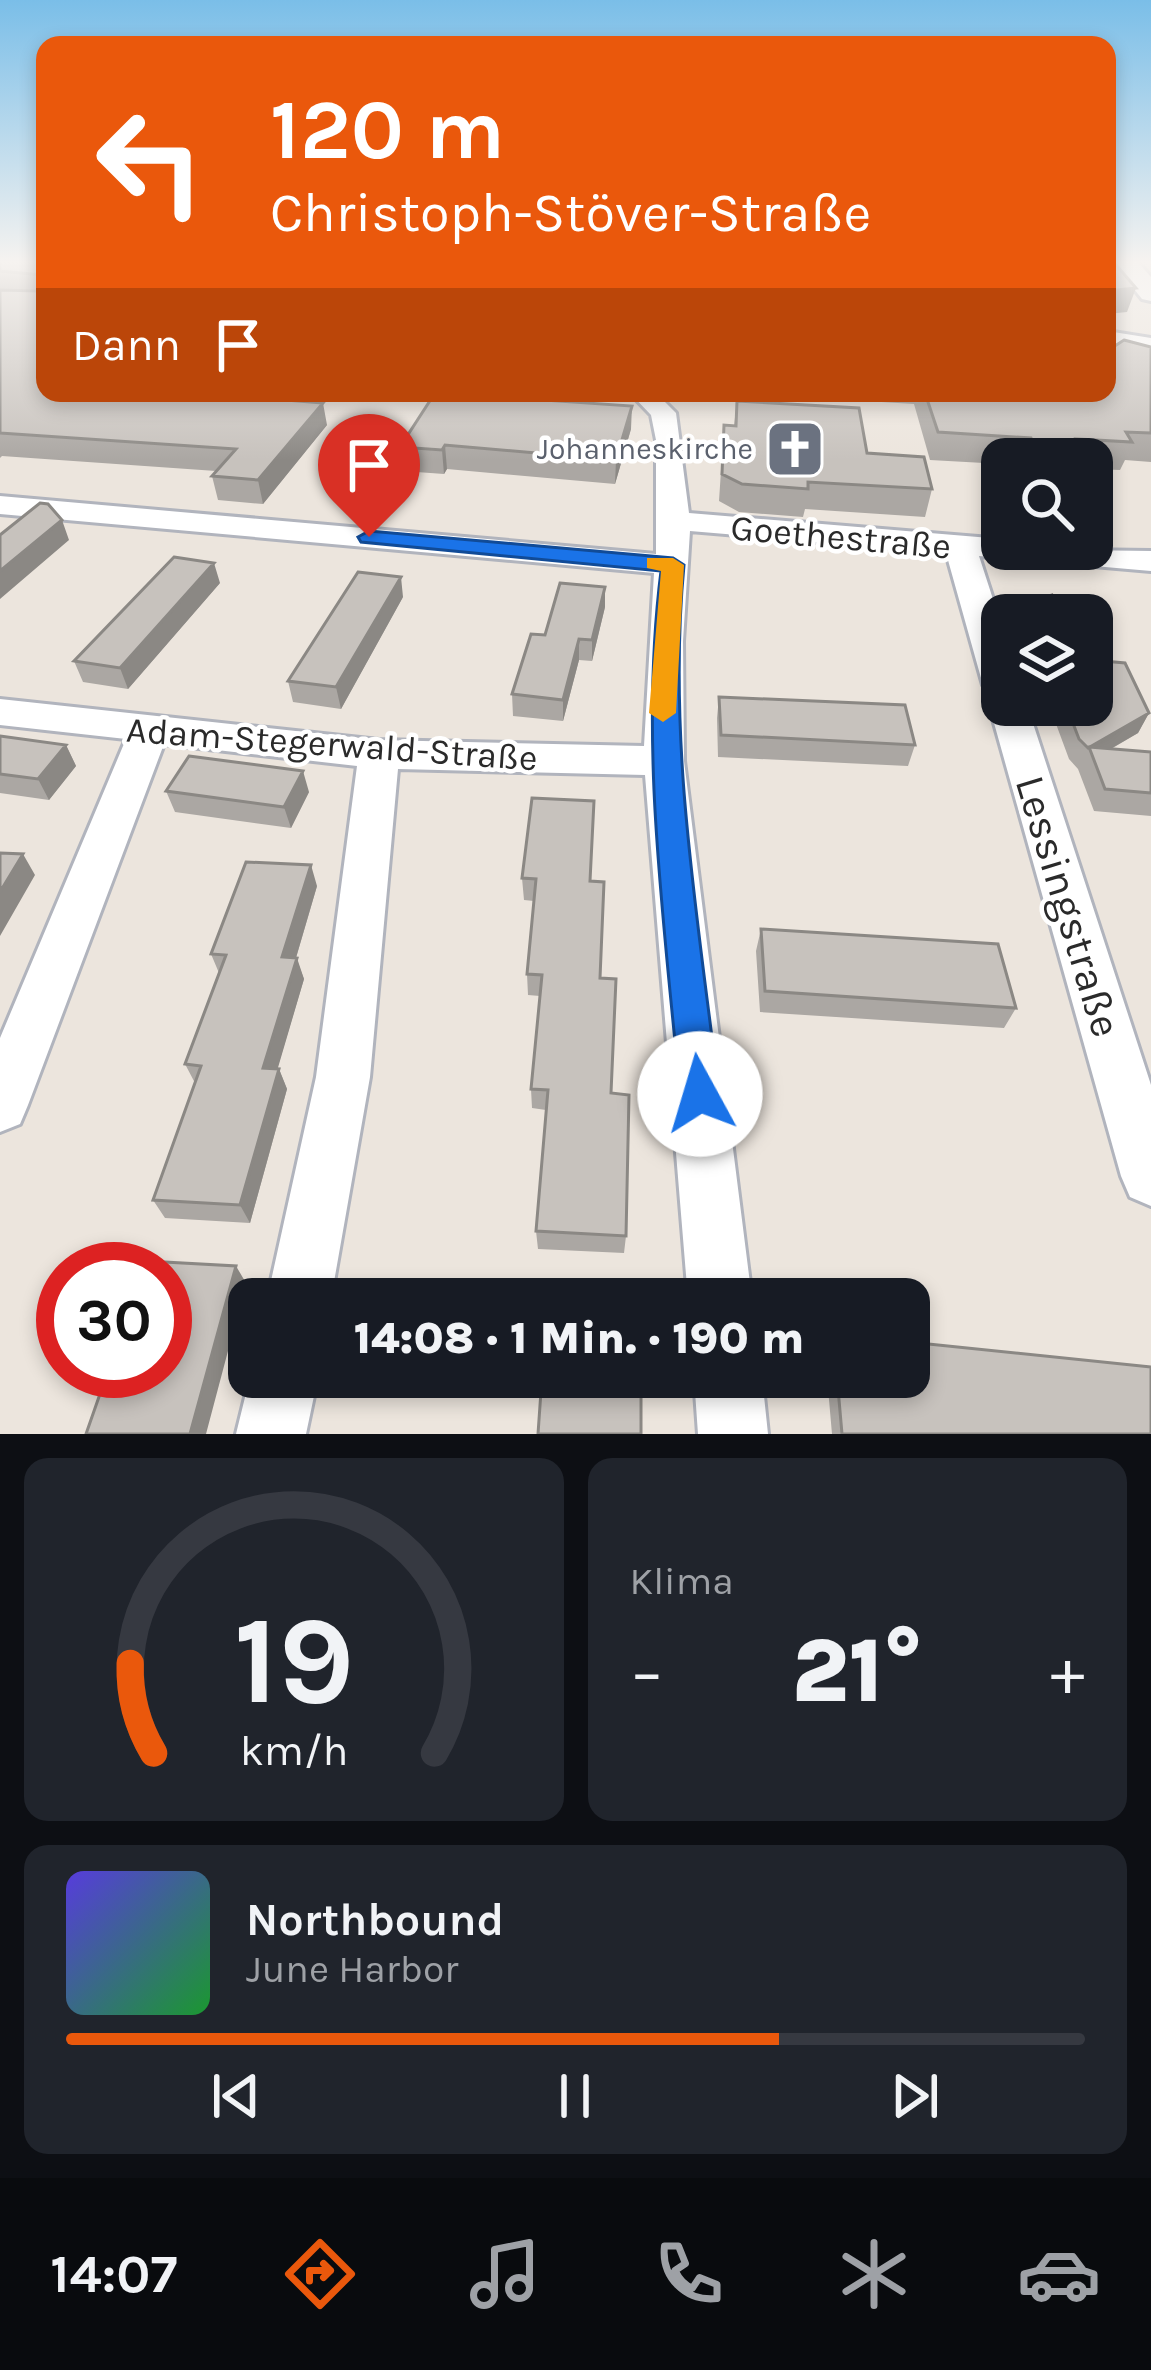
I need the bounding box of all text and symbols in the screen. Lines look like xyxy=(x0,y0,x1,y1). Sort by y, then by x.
text: 120 m xyxy=(270,81,505,179)
icon: left xyxy=(72,84,228,240)
text: Christoph-Stöver-Straße xyxy=(270,181,871,245)
icon: arrive xyxy=(205,312,271,378)
text: Dann xyxy=(72,319,181,371)
pin xyxy=(318,414,420,537)
church icon: Johanneskirche xyxy=(764,418,826,480)
place label: Johanneskirche xyxy=(537,431,753,467)
icon: arrive xyxy=(336,432,402,498)
map controls xyxy=(981,438,1113,726)
button: search xyxy=(981,438,1113,570)
street label: Goethestraße xyxy=(729,506,953,568)
button: layers xyxy=(981,594,1113,726)
street label: Adam-Stegerwald-Straße xyxy=(125,709,539,779)
street label: Lessingstraße xyxy=(1005,770,1131,1043)
position arrow xyxy=(637,1031,763,1157)
speed limit sign: 30 xyxy=(36,1242,192,1398)
text: 14:08 · 1 Min. · 190 m xyxy=(354,1312,804,1364)
text: Klima xyxy=(630,1558,734,1604)
text: 19 xyxy=(233,1588,354,1733)
text: 21° xyxy=(792,1618,923,1724)
text: − xyxy=(630,1633,664,1711)
text: + xyxy=(1050,1633,1085,1711)
text: km/h xyxy=(239,1725,348,1775)
text: Northbound xyxy=(246,1894,504,1946)
text: June Harbor xyxy=(246,1946,458,1992)
icon: previous xyxy=(203,2063,269,2129)
icon: pause xyxy=(542,2063,608,2129)
icon: next xyxy=(882,2063,948,2129)
icon: directions xyxy=(278,2232,362,2316)
icon: music xyxy=(463,2232,547,2316)
icon: phone xyxy=(647,2232,731,2316)
icon: climate xyxy=(832,2232,916,2316)
icon: car xyxy=(1017,2232,1101,2316)
text: 14:07 xyxy=(50,2242,177,2306)

